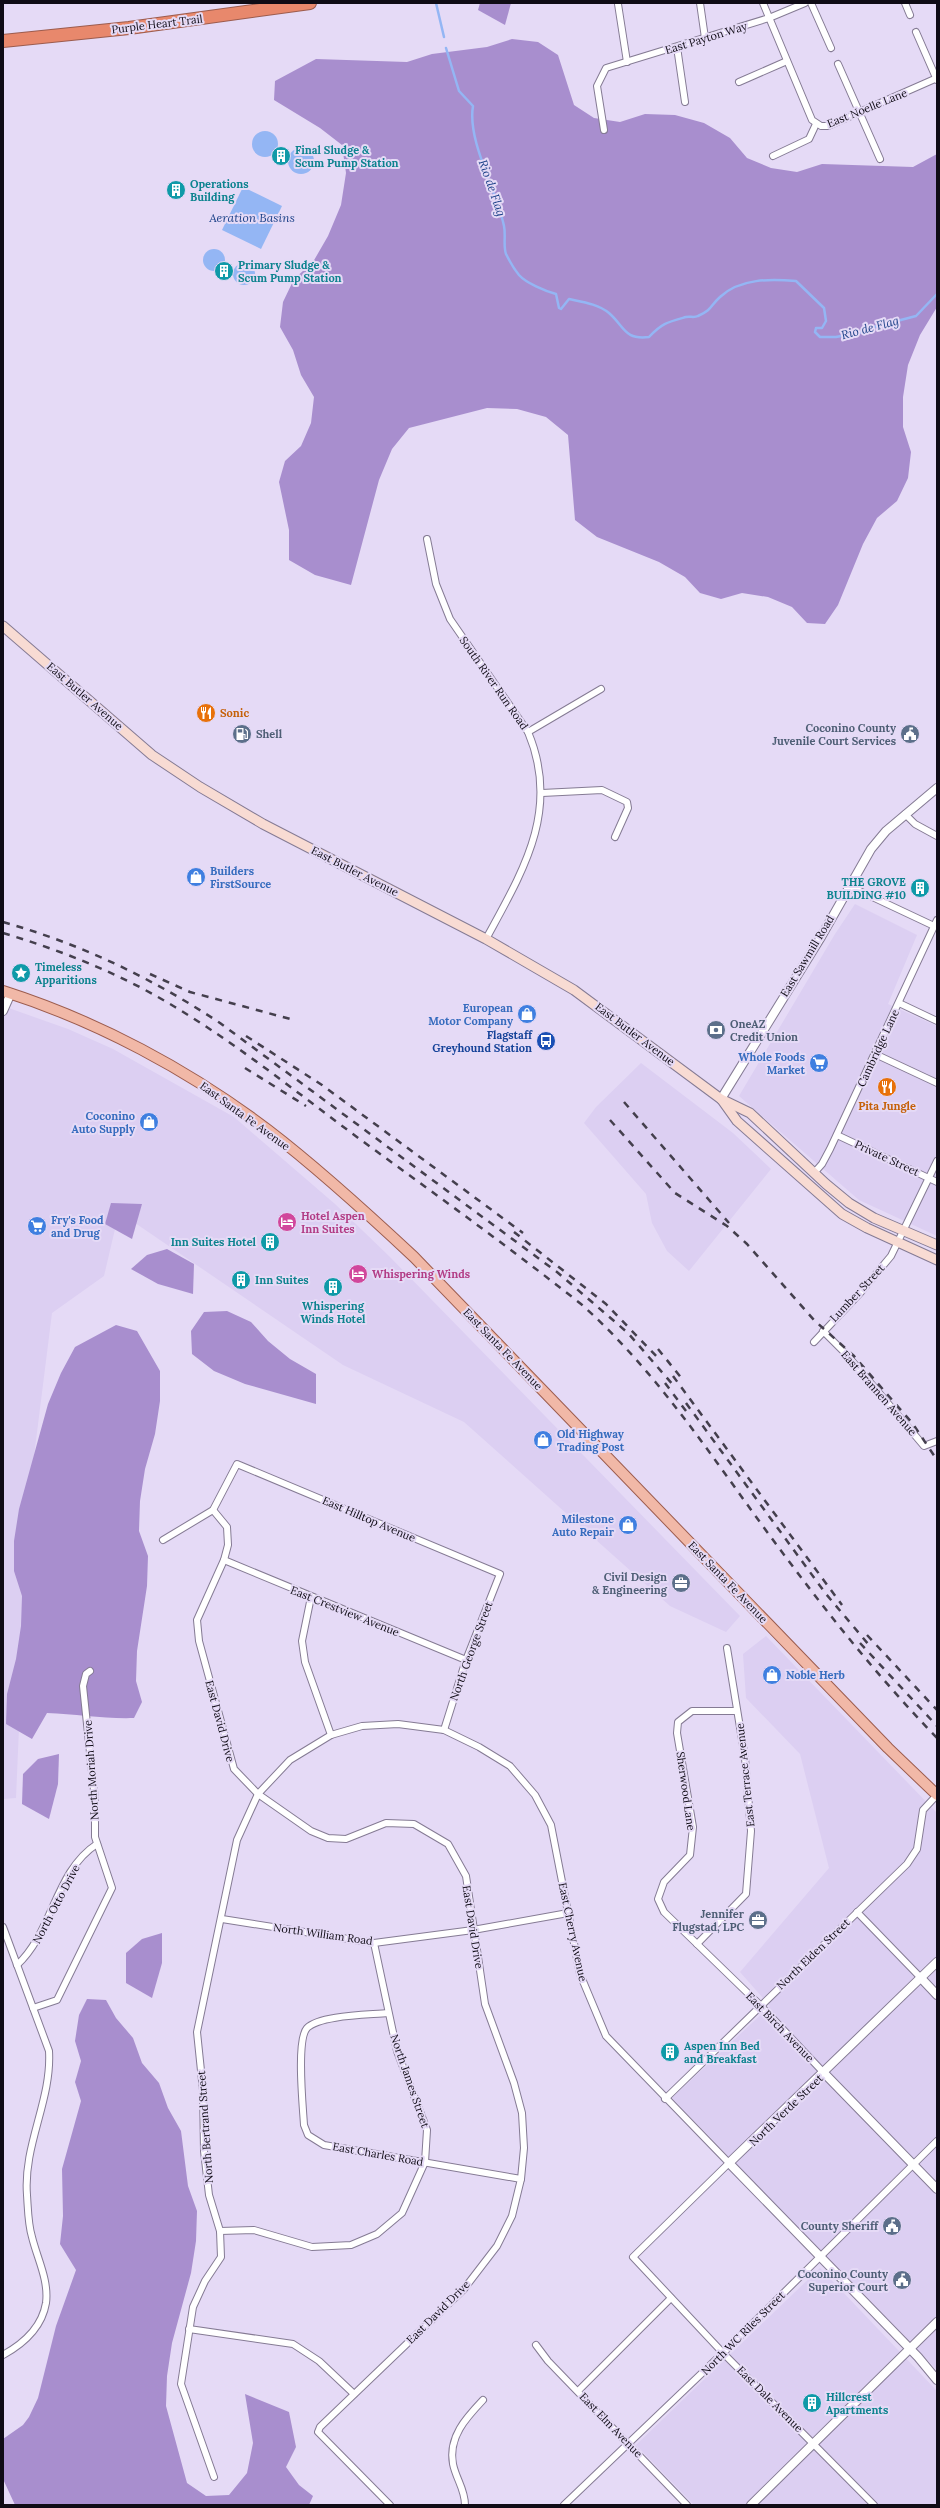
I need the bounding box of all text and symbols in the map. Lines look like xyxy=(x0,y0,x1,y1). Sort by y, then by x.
street label: Purple Heart Trail xyxy=(111,11,203,37)
street label: East Payton Way xyxy=(663,19,749,57)
street label: East Noelle Lane xyxy=(825,86,909,130)
place label: Final Sludge & Scum Pump Station xyxy=(295,143,399,170)
building icon: Final Sludge & Scum Pump Station xyxy=(270,145,292,167)
water label: Rio de Flag xyxy=(476,157,509,218)
place label: Operations Building xyxy=(190,177,249,204)
building icon: Operations Building xyxy=(165,179,187,201)
water label: Aeration Basins xyxy=(208,210,295,225)
place label: Primary Sludge & Scum Pump Station xyxy=(238,258,342,285)
building icon: Primary Sludge & Scum Pump Station xyxy=(213,260,235,282)
water label: Rio de Flag xyxy=(839,313,900,342)
street label: South River Run Road xyxy=(457,634,532,733)
street label: East Butler Avenue xyxy=(44,659,126,733)
restaurant icon: Sonic xyxy=(195,702,217,724)
place label: Sonic xyxy=(220,706,249,720)
place label: Coconino County Juvenile Court Services xyxy=(772,721,897,748)
fuel station icon: Shell xyxy=(231,723,253,745)
public building icon: Coconino County Juvenile Court Services xyxy=(899,723,921,745)
place label: Shell xyxy=(256,727,283,741)
street label: East Butler Avenue xyxy=(309,843,401,899)
place label: Builders FirstSource xyxy=(210,864,271,891)
shop icon: Builders FirstSource xyxy=(185,866,207,888)
place label: THE GROVE BUILDING #10 xyxy=(826,875,906,902)
building icon: THE GROVE BUILDING #10 xyxy=(909,877,931,899)
street label: East Sawmill Road xyxy=(777,912,837,999)
place label: Timeless Apparitions xyxy=(35,960,97,987)
place icon: Timeless Apparitions xyxy=(10,962,32,984)
street label: East Butler Avenue xyxy=(592,999,678,1069)
place label: European Motor Company xyxy=(428,1001,514,1028)
shop icon: European Motor Company xyxy=(516,1003,538,1025)
street label: Cambridge Lane xyxy=(854,1007,902,1089)
place label: OneAZ Credit Union xyxy=(730,1017,798,1044)
bank icon: OneAZ Credit Union xyxy=(705,1019,727,1041)
place label: Flagstaff Greyhound Station xyxy=(432,1028,533,1055)
bus stop icon: Flagstaff Greyhound Station xyxy=(535,1030,557,1052)
place label: Whole Foods Market xyxy=(738,1050,805,1077)
supermarket icon: Whole Foods Market xyxy=(808,1052,830,1074)
restaurant icon: Pita Jungle xyxy=(876,1076,898,1098)
street label: East Santa Fe Avenue xyxy=(197,1079,293,1153)
place label: Pita Jungle xyxy=(858,1099,916,1113)
place label: Coconino Auto Supply xyxy=(72,1109,136,1136)
shop icon: Coconino Auto Supply xyxy=(138,1111,160,1133)
street label: Private Street xyxy=(852,1137,922,1179)
place label: Hotel Aspen Inn Suites xyxy=(301,1209,365,1236)
hotel icon: Hotel Aspen Inn Suites xyxy=(276,1211,298,1233)
place label: Fry's Food and Drug xyxy=(51,1213,104,1240)
supermarket icon: Fry's Food and Drug xyxy=(26,1215,48,1237)
building icon: Inn Suites Hotel xyxy=(259,1231,281,1253)
place label: Inn Suites Hotel xyxy=(171,1235,257,1249)
street label: Lumber Street xyxy=(827,1261,888,1325)
hotel icon: Whispering Winds xyxy=(347,1263,369,1285)
place label: Whispering Winds xyxy=(372,1267,470,1281)
building icon: Inn Suites xyxy=(230,1269,252,1291)
place label: Inn Suites xyxy=(255,1273,309,1287)
building icon: Whispering Winds Hotel xyxy=(322,1276,344,1298)
place label: Whispering Winds Hotel xyxy=(300,1299,366,1326)
street label: East Santa Fe Avenue xyxy=(460,1305,546,1393)
street label: East Brannen Avenue xyxy=(838,1348,920,1438)
place label: Old Highway Trading Post xyxy=(557,1427,625,1454)
shop icon: Old Highway Trading Post xyxy=(532,1429,554,1451)
street label: East Hilltop Avenue xyxy=(320,1493,418,1545)
place label: Milestone Auto Repair xyxy=(552,1512,615,1539)
shop icon: Milestone Auto Repair xyxy=(617,1514,639,1536)
street label: East Santa Fe Avenue xyxy=(685,1538,771,1626)
place label: Civil Design & Engineering xyxy=(592,1570,668,1597)
office icon: Civil Design & Engineering xyxy=(670,1572,692,1594)
street label: East Crestview Avenue xyxy=(288,1583,402,1639)
street label: North George Street xyxy=(447,1599,496,1703)
shop icon: Noble Herb xyxy=(761,1664,783,1686)
place label: Noble Herb xyxy=(786,1668,845,1682)
street label: East David Drive xyxy=(202,1679,238,1763)
street label: North Moriah Drive xyxy=(81,1719,101,1820)
street label: East Terrace Avenue xyxy=(733,1722,757,1828)
street label: Sherwood Lane xyxy=(674,1751,698,1831)
street label: North Otto Drive xyxy=(29,1862,83,1946)
street label: East Cherry Avenue xyxy=(556,1881,590,1983)
street label: East David Drive xyxy=(460,1884,486,1970)
place label: Jennifer Flugstad, LPC xyxy=(672,1907,745,1934)
office icon: Jennifer Flugstad, LPC xyxy=(747,1909,769,1931)
street label: North Elden Street xyxy=(773,1915,853,1993)
street label: North William Road xyxy=(272,1920,374,1948)
street label: East Birch Avenue xyxy=(743,1989,817,2065)
street label: North James Street xyxy=(387,2032,433,2130)
place label: Aspen Inn Bed and Breakfast xyxy=(684,2039,760,2066)
building icon: Aspen Inn Bed and Breakfast xyxy=(659,2041,681,2063)
street label: North Bertrand Street xyxy=(194,2069,216,2184)
street label: North Verde Street xyxy=(746,2071,826,2149)
street label: East Charles Road xyxy=(332,2139,425,2169)
public building icon: County Sheriff xyxy=(881,2215,903,2237)
place label: County Sheriff xyxy=(801,2219,879,2233)
place label: Coconino County Superior Court xyxy=(797,2267,889,2294)
public building icon: Coconino County Superior Court xyxy=(891,2269,913,2291)
street label: East David Drive xyxy=(403,2277,473,2347)
street label: North WC Riles Street xyxy=(698,2288,788,2378)
street label: East Dale Avenue xyxy=(734,2363,806,2435)
street label: East Elm Avenue xyxy=(577,2390,645,2460)
place label: Hillcrest Apartments xyxy=(826,2390,888,2417)
building icon: Hillcrest Apartments xyxy=(801,2392,823,2414)

